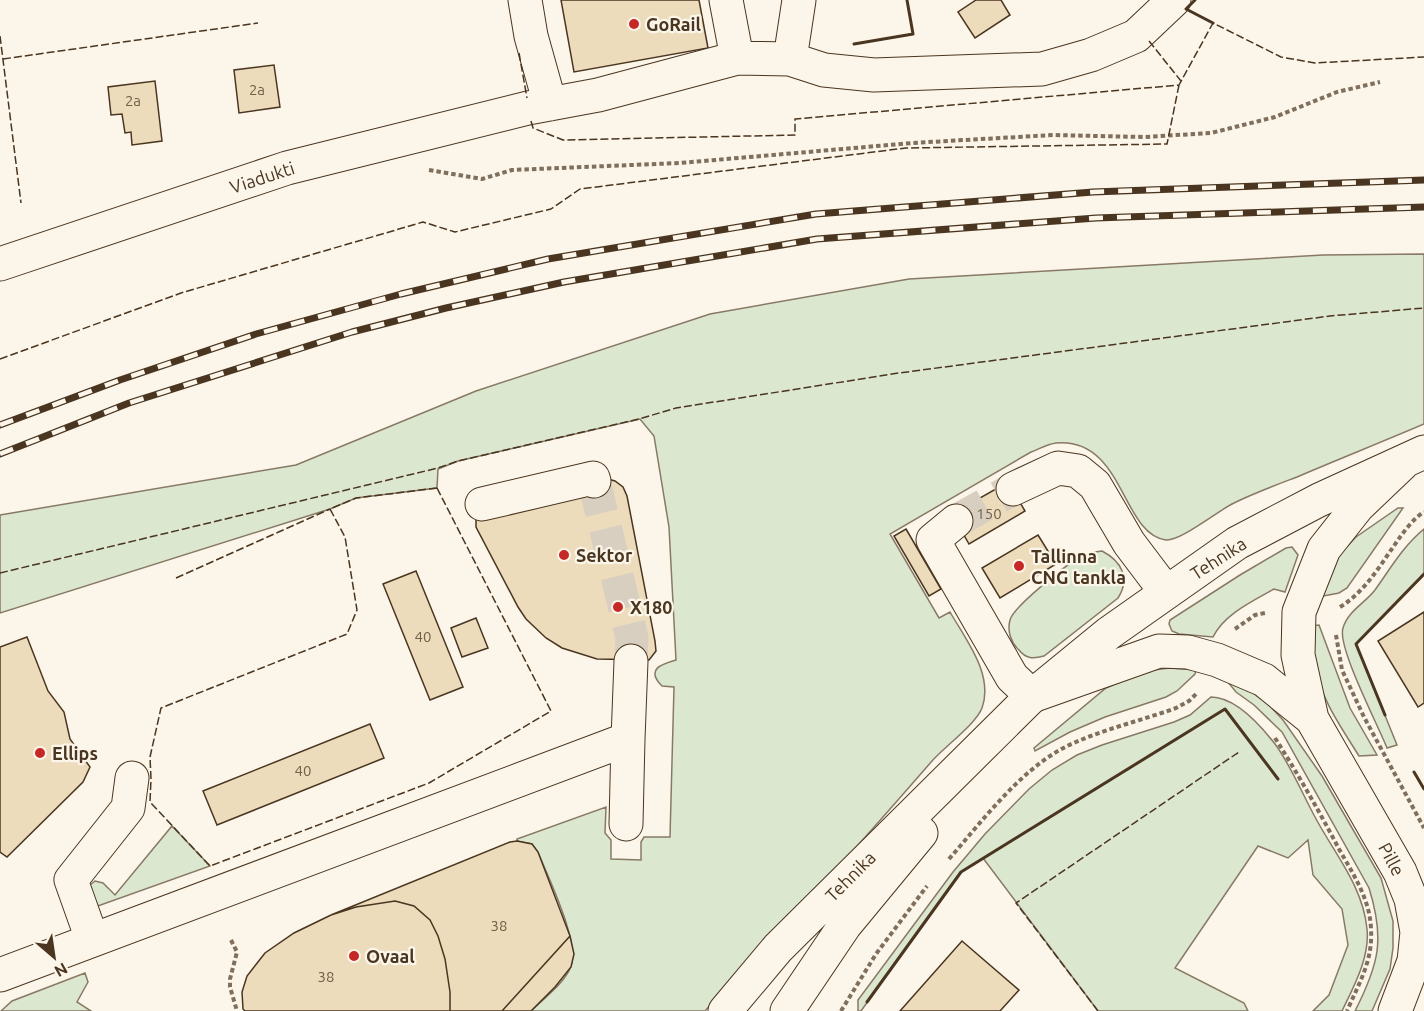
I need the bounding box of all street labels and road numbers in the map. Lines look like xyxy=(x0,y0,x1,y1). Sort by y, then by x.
street label: Viadukti xyxy=(227,157,297,197)
street label: Tehnika xyxy=(1186,533,1250,583)
street label: Pille xyxy=(1375,839,1409,879)
street label: Tehnika xyxy=(821,847,879,905)

